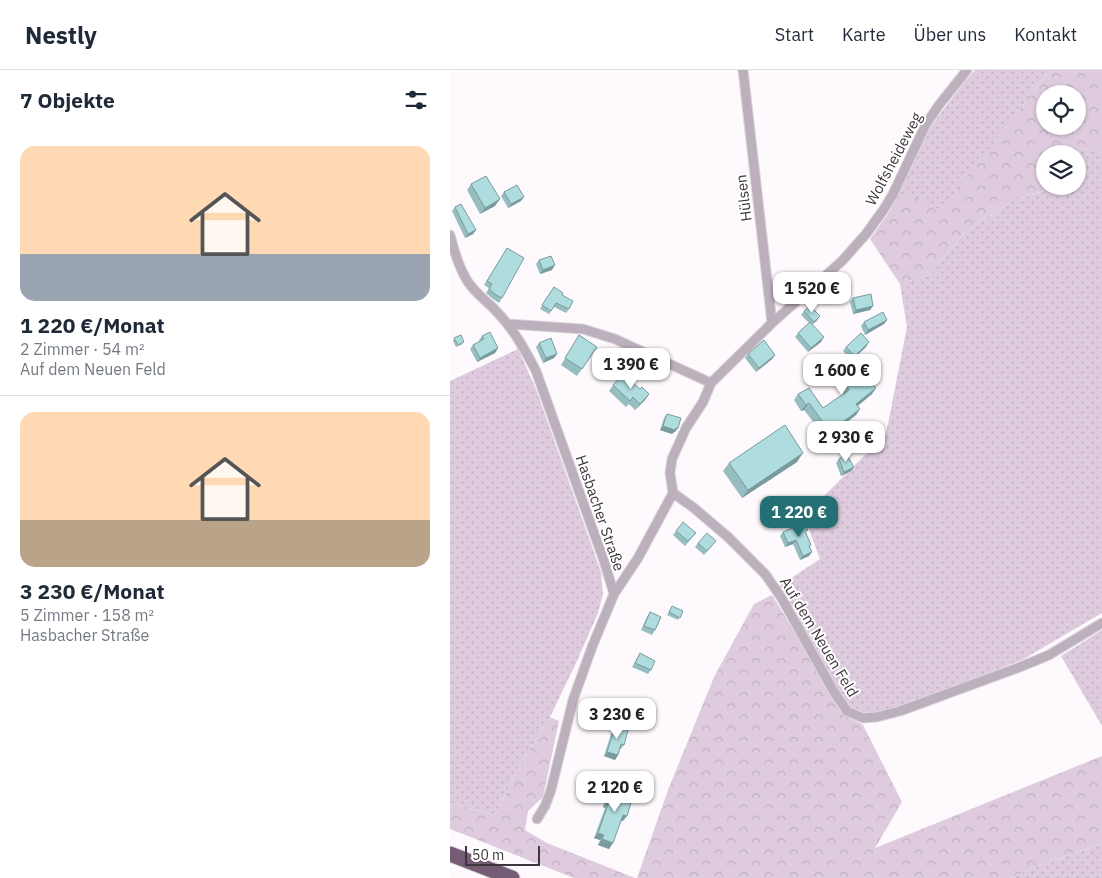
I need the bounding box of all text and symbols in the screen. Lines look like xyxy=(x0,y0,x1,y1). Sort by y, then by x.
text: Nestly xyxy=(25,19,97,51)
text: Start xyxy=(775,23,814,46)
text: Karte xyxy=(842,23,886,46)
text: Über uns xyxy=(914,23,986,46)
text: Kontakt xyxy=(1014,23,1077,46)
map controls xyxy=(1036,85,1086,195)
button: locate xyxy=(1036,85,1086,135)
text: 7 Objekte xyxy=(20,86,115,114)
icon: filters xyxy=(402,86,430,114)
street label: Wolfsheideweg xyxy=(861,109,926,209)
button: layers xyxy=(1036,145,1086,195)
street label: Hülsen xyxy=(731,173,756,223)
icon: home xyxy=(180,179,270,269)
pin: 1 520 € xyxy=(766,272,858,314)
text: 1 520 € xyxy=(784,278,840,298)
text: 1 220 €/Monat xyxy=(20,311,165,339)
text: 2 Zimmer · 54 m² xyxy=(20,339,145,359)
pin: 1 390 € xyxy=(585,348,677,390)
text: 1 390 € xyxy=(603,354,659,374)
pin: 1 600 € xyxy=(796,354,888,396)
text: Auf dem Neuen Feld xyxy=(20,359,166,379)
text: 1 600 € xyxy=(814,360,870,380)
pin: 2 930 € xyxy=(800,420,892,463)
text: 2 930 € xyxy=(818,427,874,447)
icon: home xyxy=(180,444,270,534)
street label: Hasbacher Straße xyxy=(572,452,629,573)
pin: 1 220 € xyxy=(753,496,845,538)
text: 1 220 € xyxy=(771,502,827,522)
street label: Auf dem Neuen Feld xyxy=(776,573,863,700)
text: 3 230 €/Monat xyxy=(20,577,165,605)
text: 5 Zimmer · 158 m² xyxy=(20,605,154,625)
text: Hasbacher Straße xyxy=(20,625,149,645)
pin: 3 230 € xyxy=(571,698,663,740)
text: 3 230 € xyxy=(589,704,645,724)
pin: 2 120 € xyxy=(569,770,661,813)
text: 2 120 € xyxy=(587,777,643,797)
scale bar xyxy=(465,843,540,866)
text: 50 m xyxy=(472,846,504,864)

